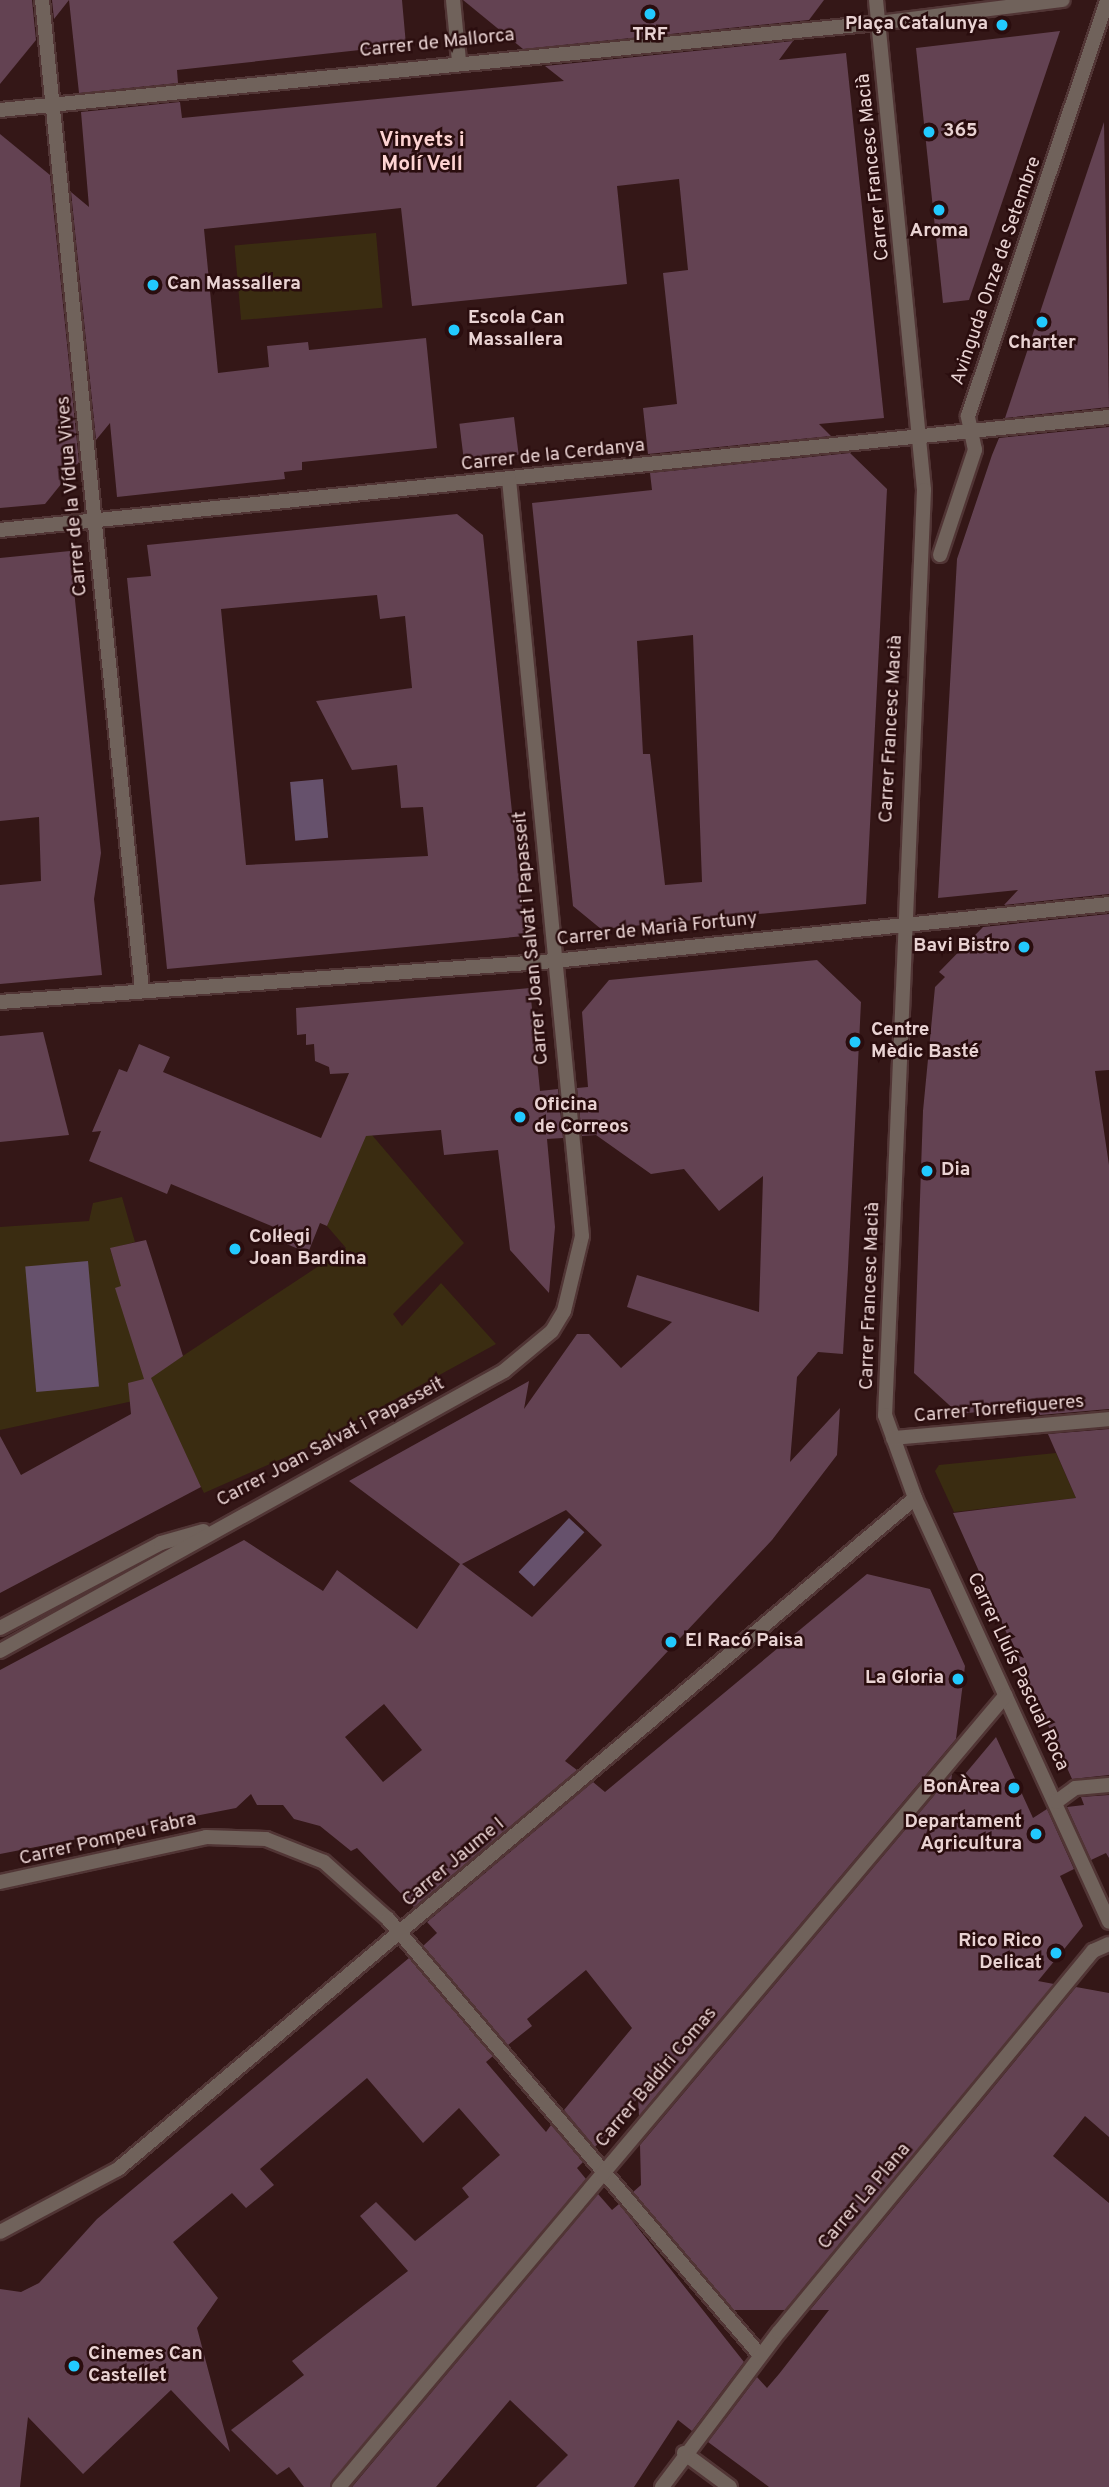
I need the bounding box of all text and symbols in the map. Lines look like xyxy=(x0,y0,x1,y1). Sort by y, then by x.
marker: TRF xyxy=(642,6,658,22)
place label: Plaça Catalunya xyxy=(845,14,988,36)
marker: Plaça Catalunya xyxy=(994,17,1010,33)
street label: Carrer de Mallorca xyxy=(358,25,516,63)
place label: TRF xyxy=(632,25,668,47)
street label: Carrer Francesc Macià xyxy=(853,72,895,262)
place label: 365 xyxy=(943,121,978,143)
marker: 365 xyxy=(921,124,937,140)
district label: Vinyets i Molí Vell xyxy=(379,128,465,178)
street label: Avinguda Onze de Setembre xyxy=(947,154,1047,388)
marker: Aroma xyxy=(931,202,947,218)
place label: Aroma xyxy=(910,221,968,243)
place label: Can Massallera xyxy=(167,274,301,296)
marker: Can Massallera xyxy=(145,277,161,293)
place label: Escola Can Massallera xyxy=(468,308,565,352)
marker: Charter xyxy=(1034,314,1050,330)
marker: Escola Can Massallera xyxy=(446,322,462,338)
place label: Charter xyxy=(1008,333,1076,355)
street label: Carrer de la Vídua Vives xyxy=(53,394,93,598)
street label: Carrer de la Cerdanya xyxy=(460,435,646,477)
street label: Carrer Francesc Macià xyxy=(876,634,908,824)
street label: Carrer Joan Salvat i Papasseit xyxy=(510,810,554,1066)
street label: Carrer de Marià Fortuny xyxy=(556,908,758,952)
place label: Bavi Bistro xyxy=(913,936,1010,958)
marker: Bavi Bistro xyxy=(1016,939,1032,955)
place label: Centre Mèdic Basté xyxy=(871,1020,979,1064)
marker: Centre Mèdic Basté xyxy=(845,1032,865,1052)
place label: Oficina de Correos xyxy=(534,1095,629,1139)
marker: Oficina de Correos xyxy=(512,1109,528,1125)
place label: Dia xyxy=(941,1160,970,1182)
marker: Dia xyxy=(919,1163,935,1179)
street label: Carrer Francesc Macià xyxy=(856,1202,886,1390)
place label: Col·legi Joan Bardina xyxy=(249,1227,367,1271)
marker: Col·legi Joan Bardina xyxy=(227,1241,243,1257)
street label: Carrer Joan Salvat i Papasseit xyxy=(213,1373,449,1513)
street label: Carrer Torrefigueres xyxy=(913,1391,1085,1429)
street label: Carrer Lluís Pascual Roca xyxy=(961,1569,1073,1775)
place label: El Racó Paisa xyxy=(685,1631,804,1653)
marker: El Racó Paisa xyxy=(663,1634,679,1650)
place label: La Gloria xyxy=(865,1668,944,1690)
marker: La Gloria xyxy=(950,1671,966,1687)
place label: BonÀrea xyxy=(923,1777,1000,1799)
marker: BonÀrea xyxy=(1006,1780,1022,1796)
street label: Carrer Pompeu Fabra xyxy=(17,1809,199,1871)
place label: Departament Agricultura xyxy=(905,1812,1022,1856)
street label: Carrer Jaume I xyxy=(398,1814,510,1912)
marker: Departament Agricultura xyxy=(1028,1826,1044,1842)
place label: Rico Rico Delicat xyxy=(958,1931,1042,1975)
marker: Rico Rico Delicat xyxy=(1048,1945,1064,1961)
street label: Carrer Baldiri Comas xyxy=(591,2003,723,2153)
street label: Carrer La Plana xyxy=(814,2139,916,2255)
place label: Cinemes Can Castellet xyxy=(88,2344,203,2388)
marker: Cinemes Can Castellet xyxy=(66,2358,82,2374)

